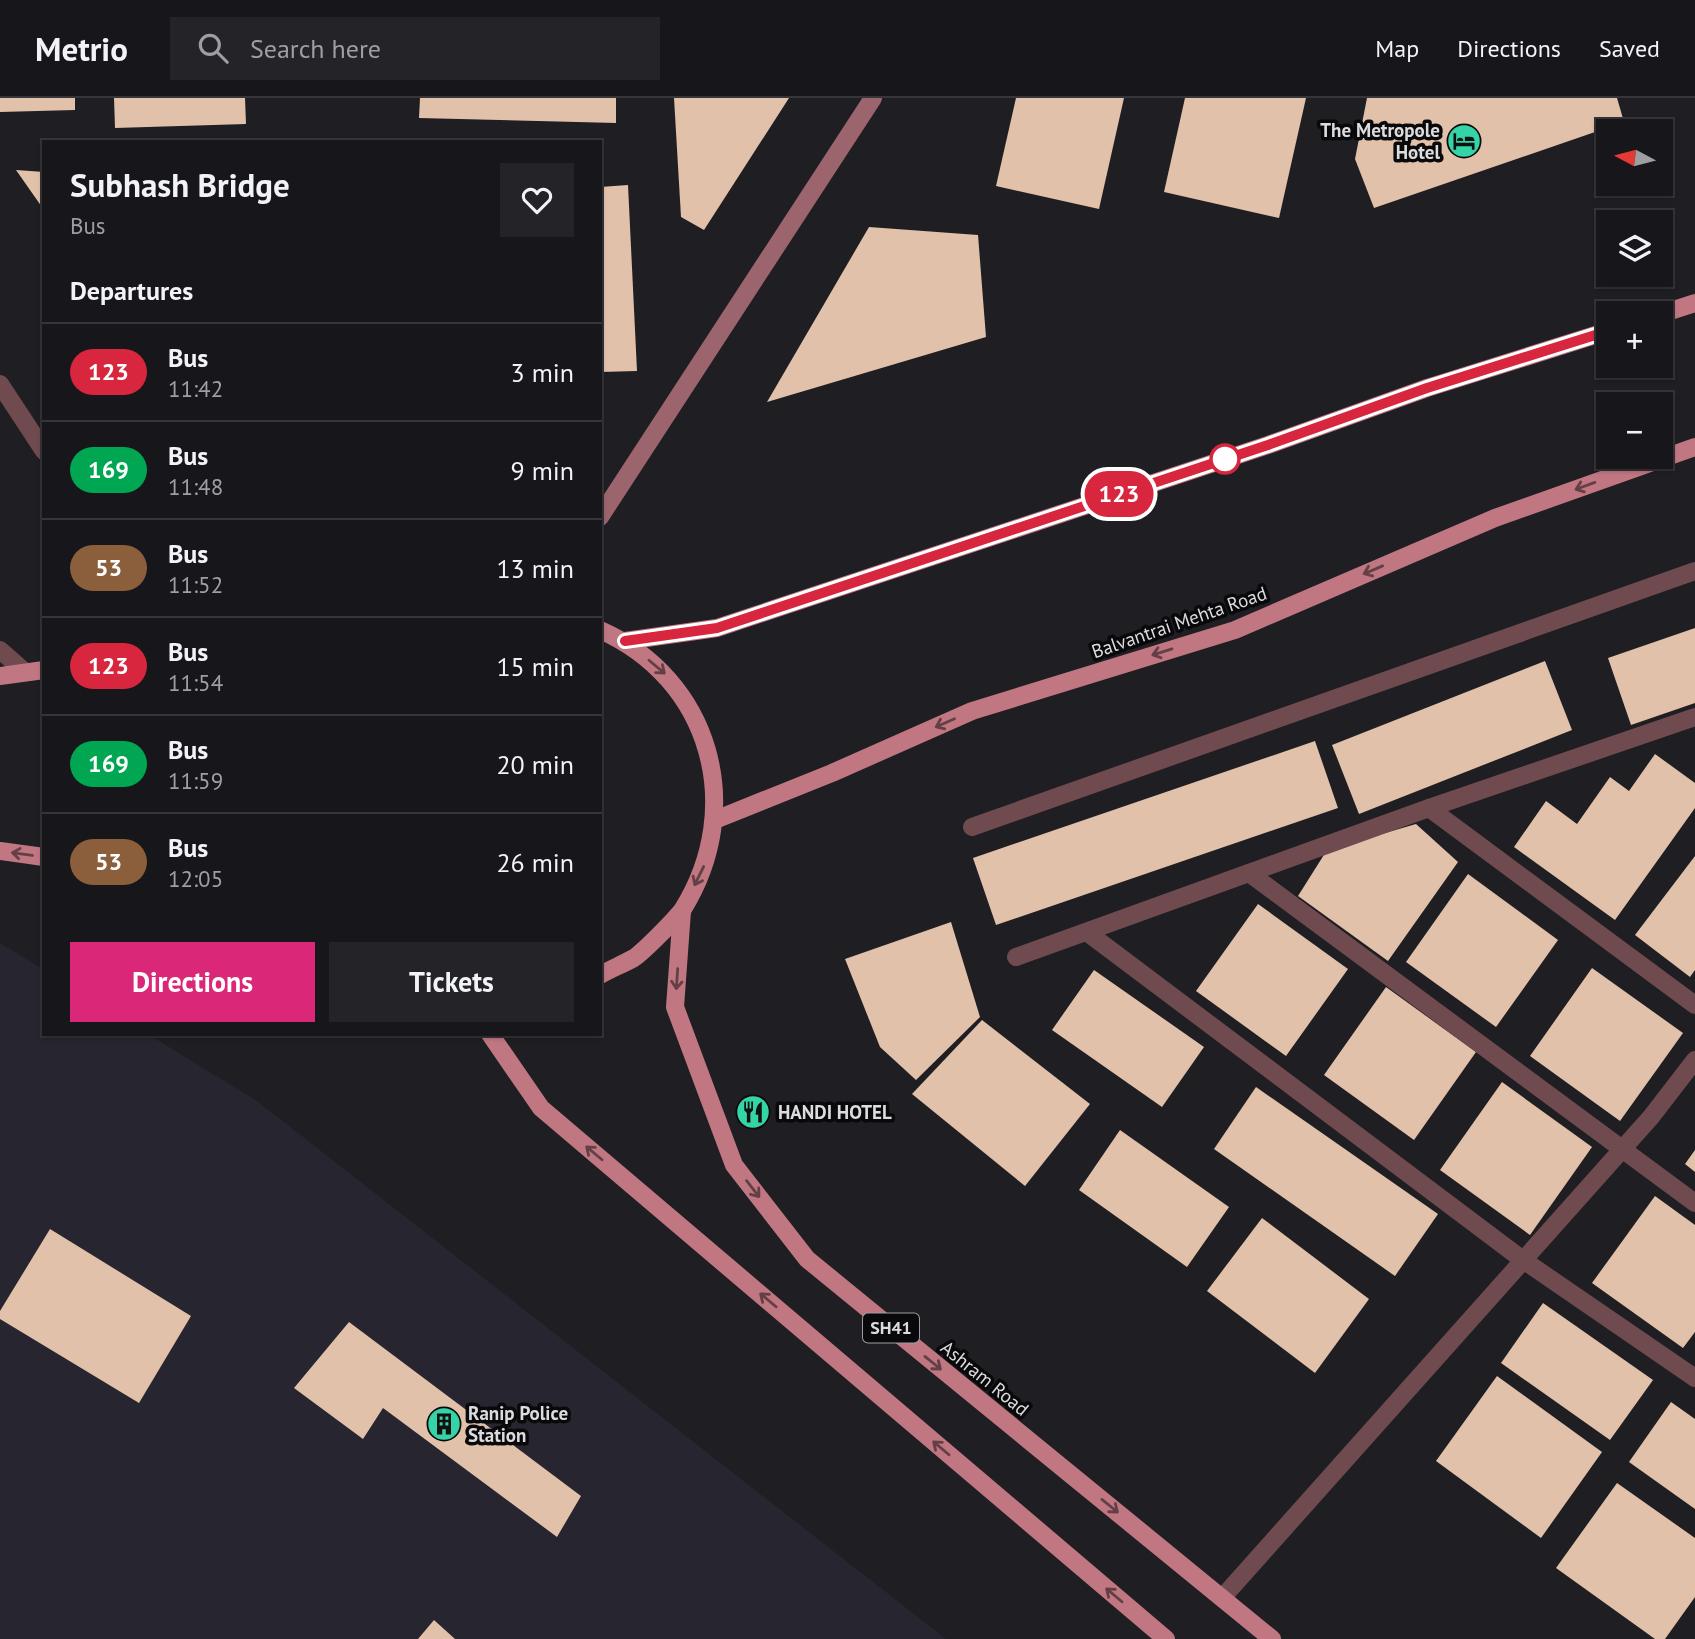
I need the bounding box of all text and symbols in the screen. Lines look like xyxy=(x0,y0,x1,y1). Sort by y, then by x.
search box xyxy=(170,17,660,80)
text: Metrio xyxy=(35,27,128,70)
icon: search xyxy=(194,29,232,67)
text: Search here xyxy=(250,32,381,65)
text: Map xyxy=(1375,33,1419,64)
text: Directions xyxy=(1457,33,1561,64)
text: Saved xyxy=(1599,33,1660,64)
place label: The Metropole Hotel xyxy=(1320,118,1440,164)
north arrow xyxy=(1596,119,1673,196)
map controls xyxy=(1596,119,1673,469)
hotel icon: The Metropole Hotel xyxy=(1445,122,1483,160)
text: Subhash Bridge xyxy=(70,163,290,206)
button: heart xyxy=(500,163,574,237)
button: layers xyxy=(1596,210,1673,287)
text: Bus xyxy=(70,211,106,240)
text: Departures xyxy=(70,274,193,307)
button: + xyxy=(1596,301,1673,378)
text: Bus xyxy=(168,341,208,374)
text: 123 xyxy=(88,356,129,387)
text: 3 min xyxy=(511,356,574,389)
text: 11:42 xyxy=(168,374,223,403)
button: − xyxy=(1596,392,1673,469)
text: Bus xyxy=(168,439,208,472)
unlabelled marker xyxy=(1210,444,1240,474)
text: 169 xyxy=(88,454,129,485)
text: 9 min xyxy=(511,454,574,487)
line badge: 123 xyxy=(1079,471,1159,517)
text: 11:48 xyxy=(168,472,223,501)
text: 123 xyxy=(1099,478,1139,509)
one-way arrow xyxy=(1574,481,1596,493)
text: Bus xyxy=(168,537,208,570)
text: 53 xyxy=(95,552,122,583)
text: 13 min xyxy=(496,552,574,585)
one-way arrow xyxy=(1363,565,1385,578)
text: 11:52 xyxy=(168,570,223,599)
street label: Balvantrai Mehta Road xyxy=(1088,581,1270,663)
text: Bus xyxy=(168,635,208,668)
one-way arrow xyxy=(1151,647,1173,660)
text: 123 xyxy=(88,650,129,681)
text: 15 min xyxy=(496,650,574,683)
one-way arrow xyxy=(647,659,665,675)
text: 11:54 xyxy=(168,668,223,697)
one-way arrow xyxy=(935,717,957,730)
text: Bus xyxy=(168,733,208,766)
text: 169 xyxy=(88,748,129,779)
text: 20 min xyxy=(496,748,574,781)
text: 11:59 xyxy=(168,766,223,795)
text: Bus xyxy=(168,831,208,864)
text: 53 xyxy=(95,846,122,877)
text: 26 min xyxy=(496,846,574,879)
one-way arrow xyxy=(11,847,34,860)
text: 12:05 xyxy=(168,864,223,893)
one-way arrow xyxy=(692,865,706,886)
button: Directions xyxy=(70,942,315,1022)
button: Tickets xyxy=(329,942,574,1022)
one-way arrow xyxy=(670,967,683,990)
restaurant icon: HANDI HOTEL xyxy=(734,1093,772,1131)
place label: HANDI HOTEL xyxy=(778,1100,892,1124)
one-way arrow xyxy=(586,1145,604,1161)
one-way arrow xyxy=(745,1180,760,1198)
one-way arrow xyxy=(759,1292,777,1308)
road number: SH41 xyxy=(863,1314,919,1343)
street label: Ashram Road xyxy=(936,1335,1034,1421)
one-way arrow xyxy=(924,1355,942,1370)
place label: Ranip Police Station xyxy=(468,1401,568,1447)
building icon: Ranip Police Station xyxy=(425,1405,463,1443)
one-way arrow xyxy=(932,1440,950,1456)
one-way arrow xyxy=(1100,1499,1118,1514)
one-way arrow xyxy=(1106,1587,1124,1603)

